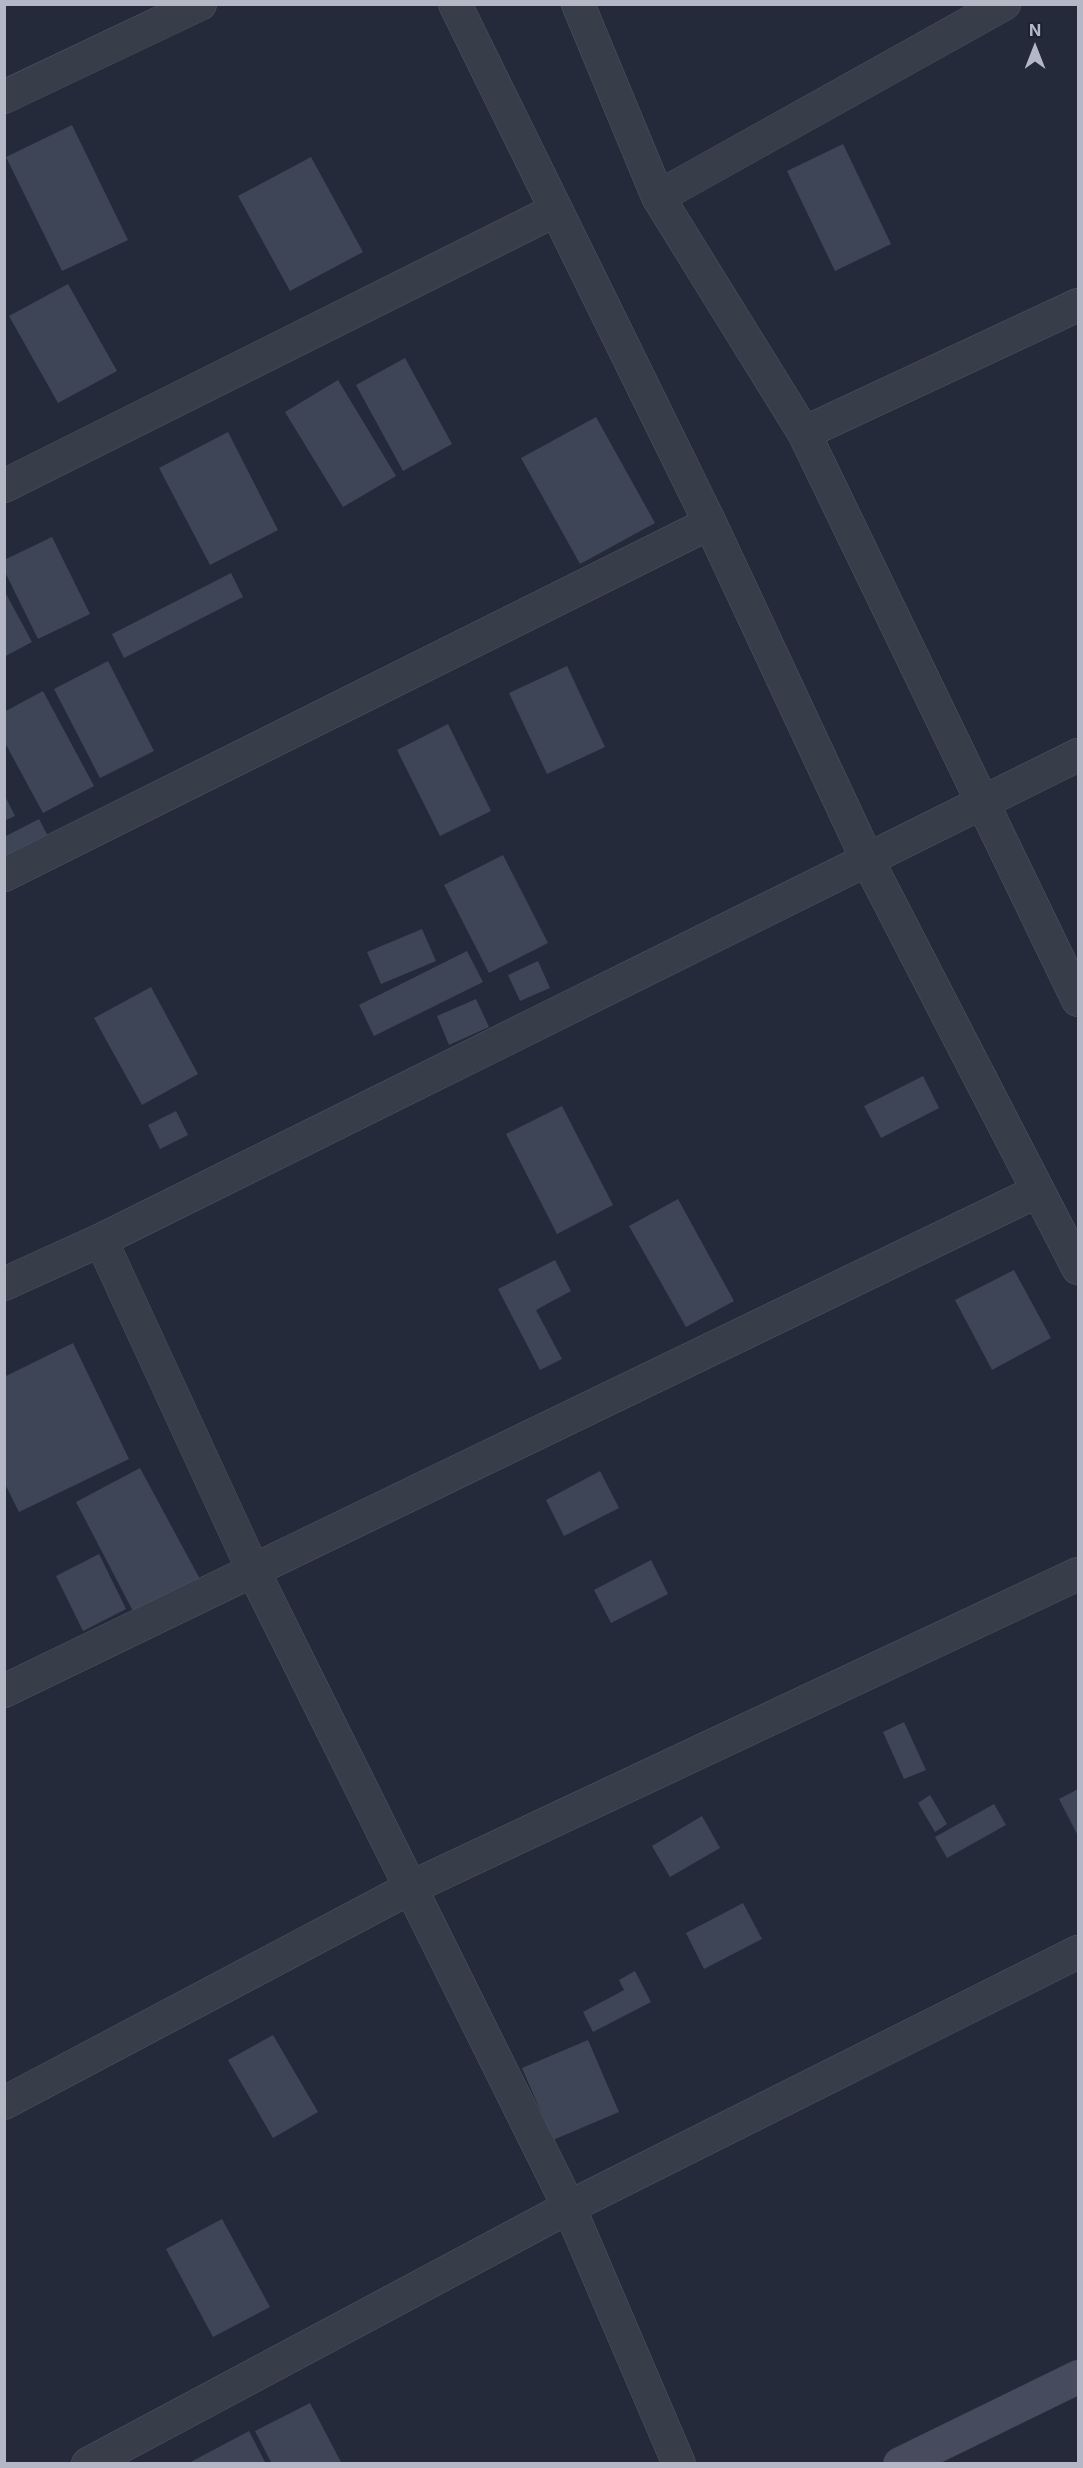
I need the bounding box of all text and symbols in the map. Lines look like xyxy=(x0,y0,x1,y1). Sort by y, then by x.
north arrow xyxy=(1005,18,1065,78)
text: N xyxy=(1029,20,1041,40)

